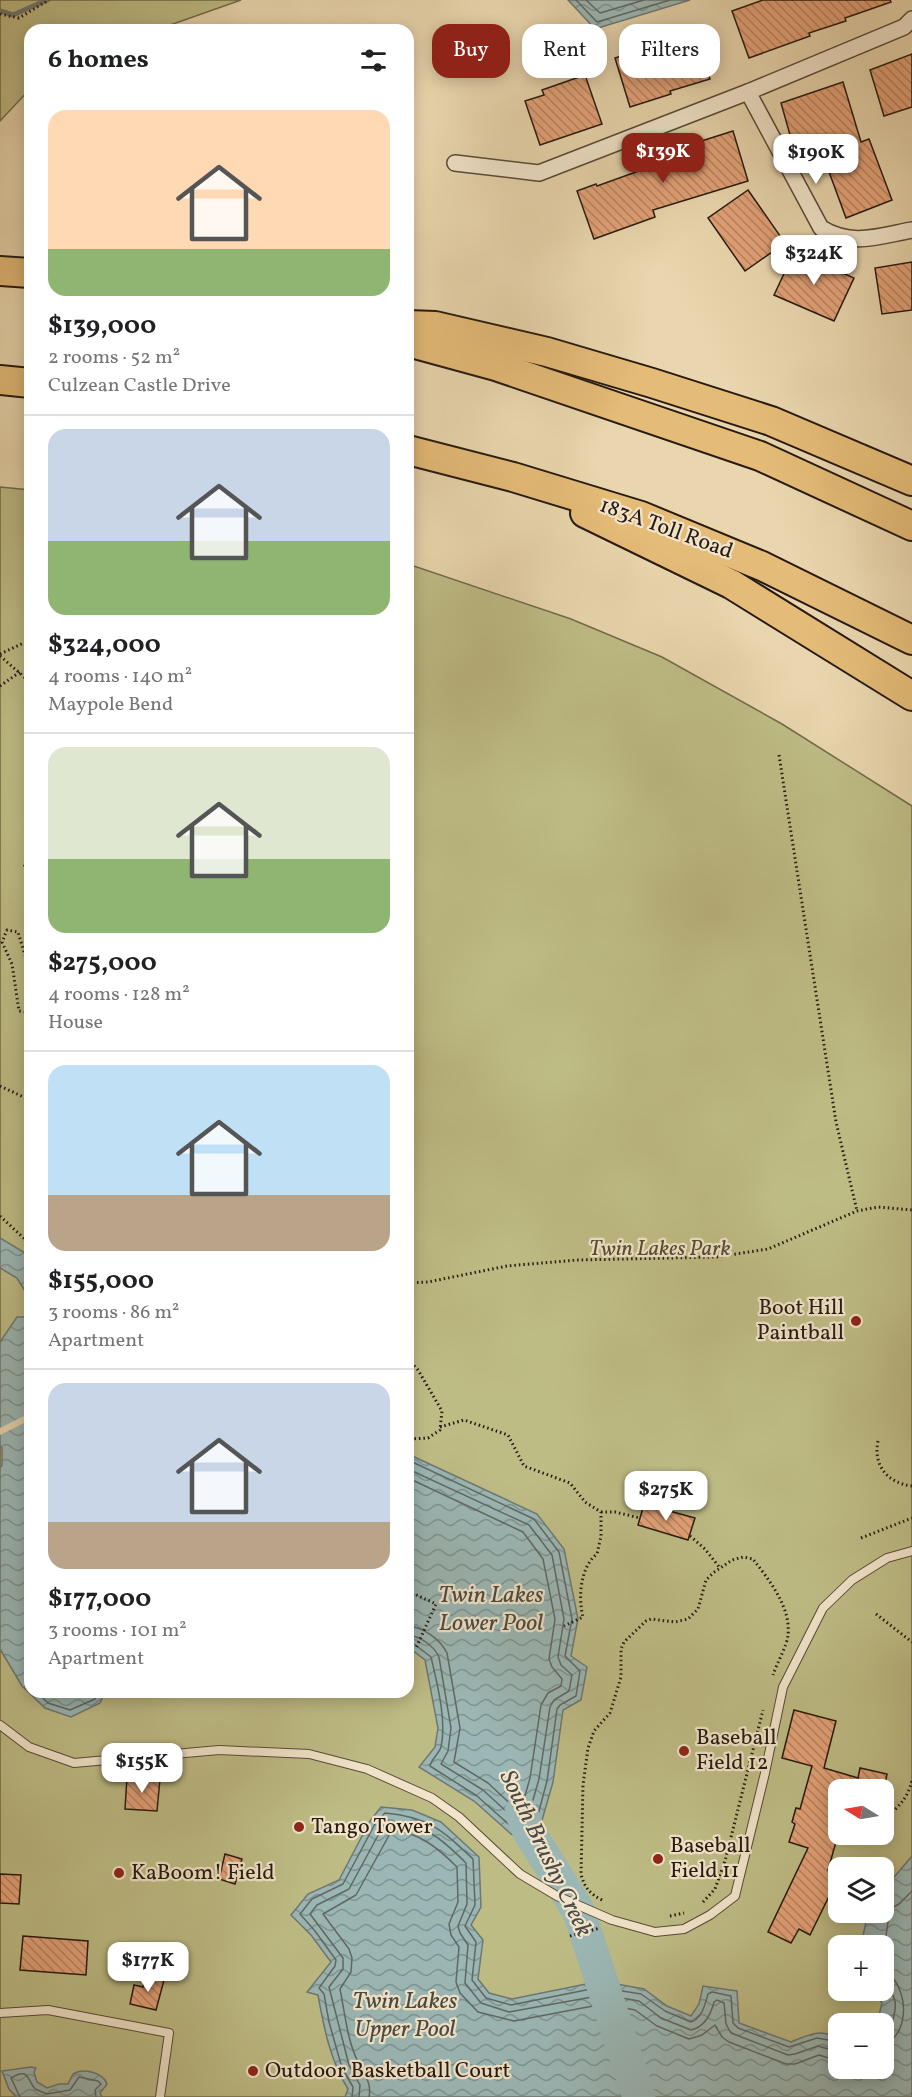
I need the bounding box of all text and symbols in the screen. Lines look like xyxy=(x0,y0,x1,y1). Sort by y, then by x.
chip: Buy xyxy=(432,24,510,78)
chip: Rent xyxy=(522,24,607,78)
chip: Filters xyxy=(619,24,720,78)
text: 6 homes xyxy=(48,42,149,78)
icon: filters xyxy=(357,44,390,77)
pin: $139K xyxy=(621,133,705,184)
pin: $190K xyxy=(774,134,858,185)
text: $139K xyxy=(636,138,690,166)
text: $190K xyxy=(787,139,845,167)
icon: home xyxy=(165,149,273,257)
pin: $324K xyxy=(772,235,856,286)
text: $324K xyxy=(785,240,843,268)
text: $139,000 xyxy=(48,308,156,344)
text: 2 rooms · 52 m² xyxy=(48,344,180,372)
text: Culzean Castle Drive xyxy=(48,372,231,400)
icon: home xyxy=(165,468,273,576)
street label: 183A Toll Road xyxy=(595,490,737,568)
text: $324,000 xyxy=(48,627,161,663)
text: 4 rooms · 140 m² xyxy=(48,663,192,691)
text: Maypole Bend xyxy=(48,691,173,719)
icon: home xyxy=(165,786,273,894)
text: $275,000 xyxy=(48,945,157,981)
text: 4 rooms · 128 m² xyxy=(48,981,190,1009)
text: House xyxy=(48,1009,103,1037)
icon: home xyxy=(165,1104,273,1212)
park label: Twin Lakes Park xyxy=(589,1234,731,1265)
text: $155,000 xyxy=(48,1263,154,1299)
place label: Boot Hill Paintball xyxy=(757,1293,844,1349)
text: 3 rooms · 86 m² xyxy=(48,1299,179,1327)
marker: Boot Hill Paintball xyxy=(849,1314,863,1328)
text: Apartment xyxy=(48,1327,144,1355)
icon: home xyxy=(165,1422,273,1530)
pin: $275K xyxy=(624,1471,708,1522)
text: $275K xyxy=(639,1476,693,1504)
water label: Twin Lakes Lower Pool xyxy=(439,1579,544,1641)
text: $177,000 xyxy=(48,1581,151,1617)
text: 3 rooms · 101 m² xyxy=(48,1617,187,1645)
text: Apartment xyxy=(48,1645,144,1673)
place label: Baseball Field 12 xyxy=(696,1723,777,1779)
pin: $155K xyxy=(100,1743,184,1794)
marker: Baseball Field 12 xyxy=(677,1744,691,1758)
text: $155K xyxy=(116,1748,168,1776)
water label: South Brushy Creek xyxy=(490,1765,600,1943)
north arrow xyxy=(828,1779,894,1845)
map controls xyxy=(828,1779,894,2079)
place label: Tango Tower xyxy=(311,1812,433,1843)
marker: Tango Tower xyxy=(292,1820,306,1834)
place label: Baseball Field 11 xyxy=(670,1831,751,1887)
marker: Baseball Field 11 xyxy=(651,1852,665,1866)
button: layers xyxy=(828,1857,894,1923)
place label: KaBoom! Field xyxy=(131,1858,275,1889)
marker: KaBoom! Field xyxy=(112,1866,126,1880)
button: + xyxy=(828,1935,894,2001)
pin: $177K xyxy=(106,1942,190,1993)
text: $177K xyxy=(122,1947,174,1975)
water label: Twin Lakes Upper Pool xyxy=(353,1985,458,2047)
button: − xyxy=(828,2013,894,2079)
place label: Outdoor Basketball Court xyxy=(265,2056,511,2087)
marker: Outdoor Basketball Court xyxy=(246,2064,260,2078)

